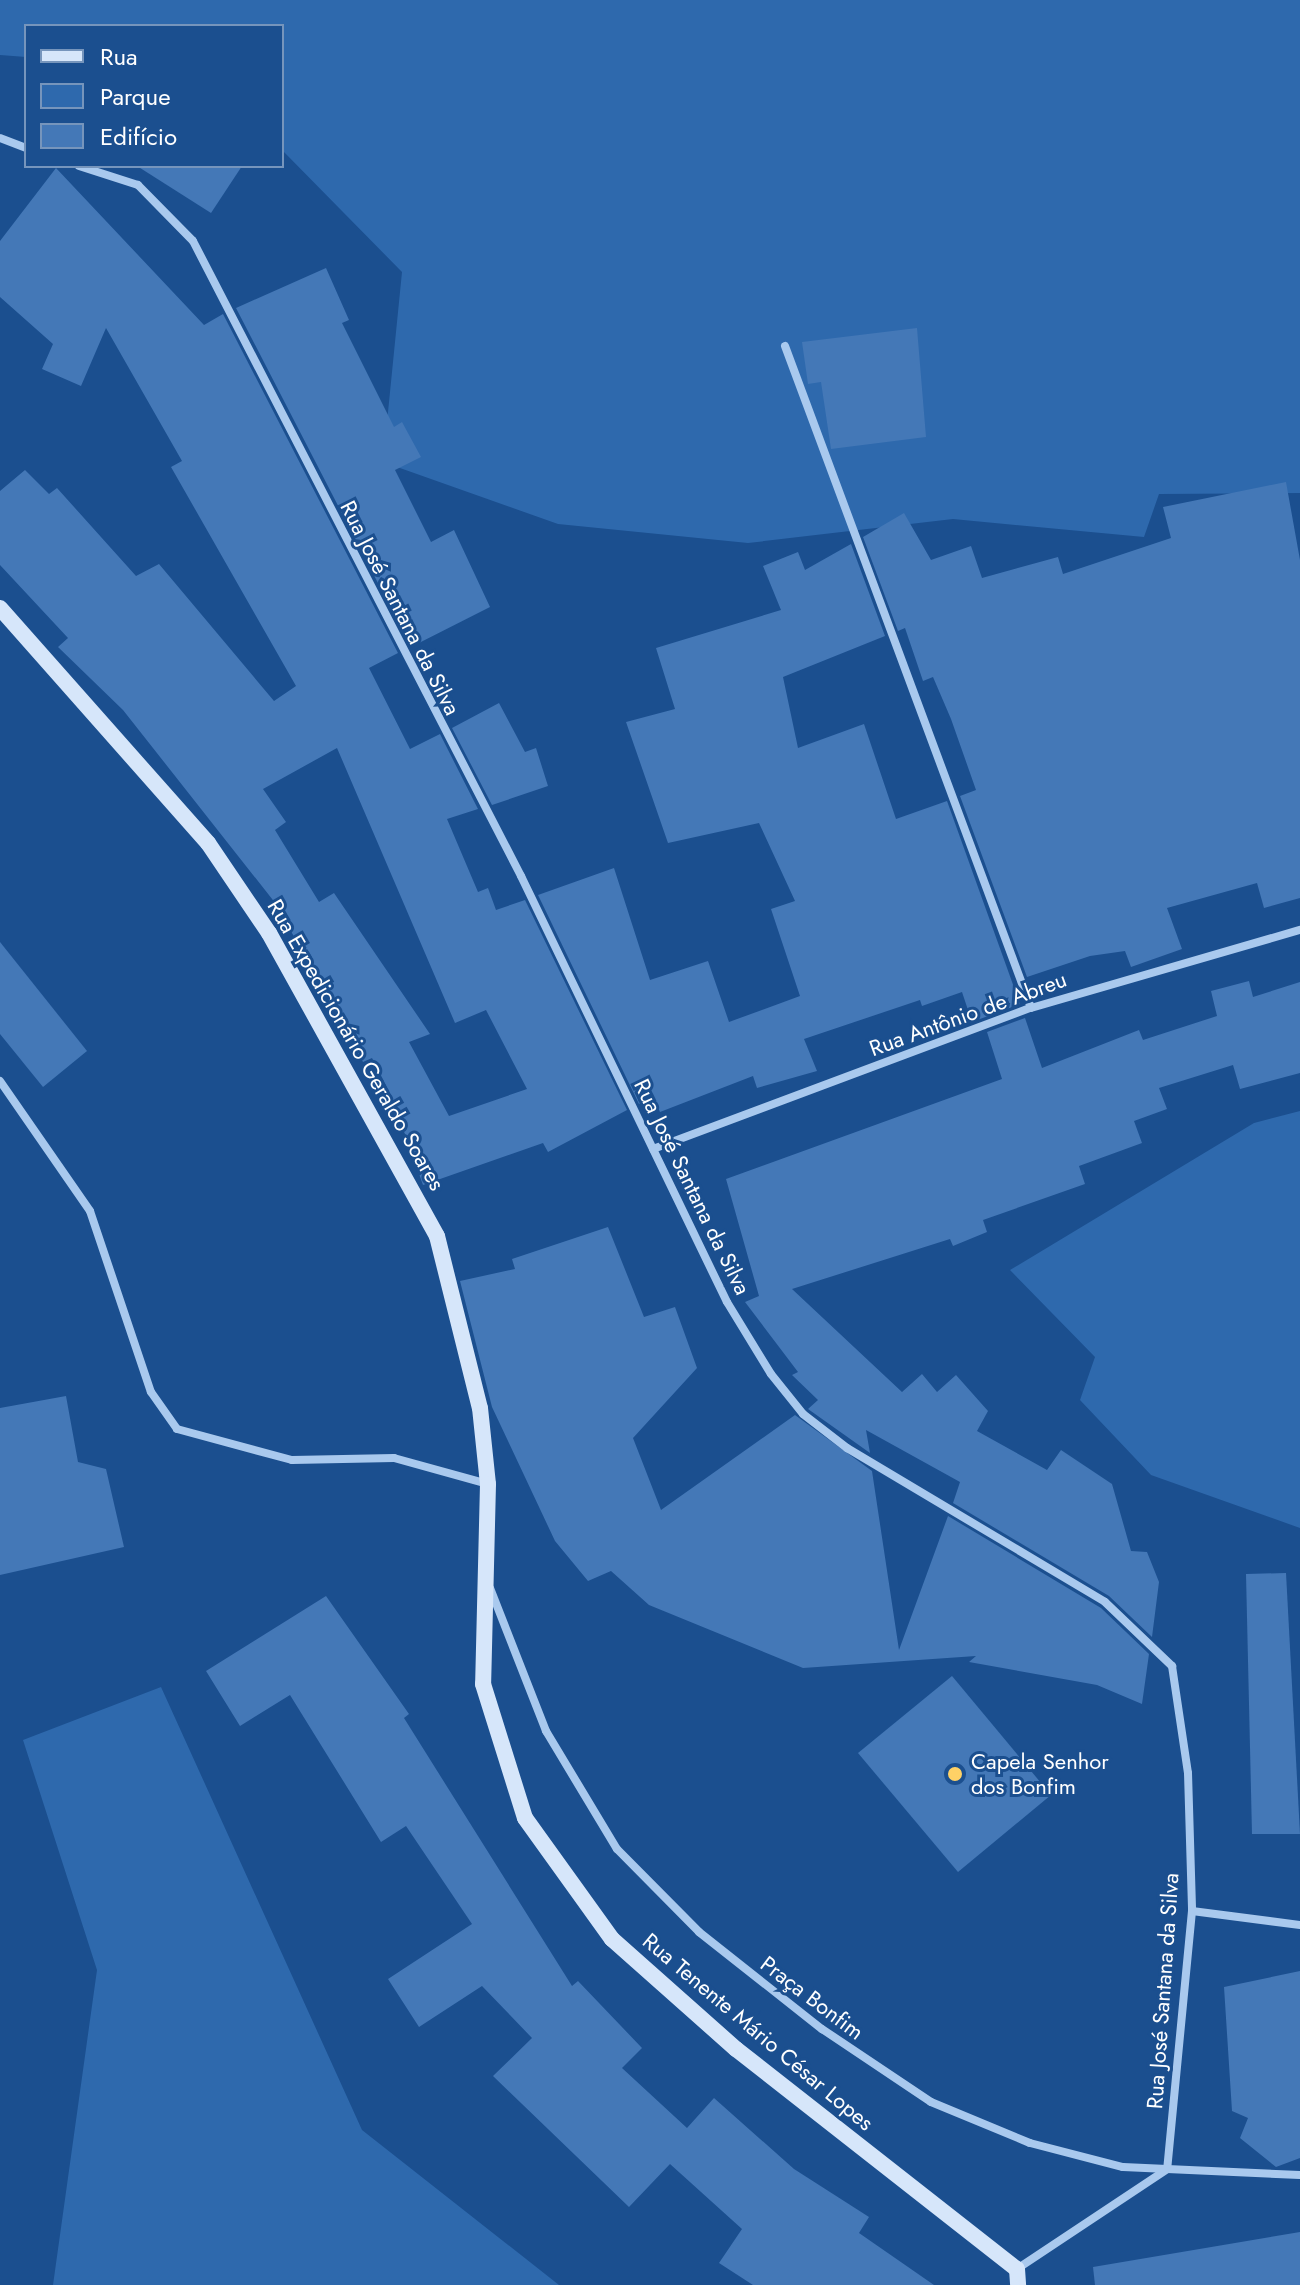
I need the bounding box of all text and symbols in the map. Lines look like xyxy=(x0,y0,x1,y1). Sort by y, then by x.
legend xyxy=(24,24,284,168)
text: Rua xyxy=(100,39,138,74)
text: Parque xyxy=(100,79,171,114)
text: Edifício xyxy=(100,119,177,154)
street label: Rua José Santana da Silva xyxy=(334,497,466,719)
street label: Rua Expedicionário Geraldo Soares xyxy=(262,895,450,1195)
street label: Rua Antônio de Abreu xyxy=(866,966,1070,1062)
street label: Rua José Santana da Silva xyxy=(628,1075,756,1299)
place label: Capela Senhor dos Bonfim xyxy=(971,1748,1109,1800)
marker: Capela Senhor dos Bonfim xyxy=(946,1765,964,1783)
street label: Rua José Santana da Silva xyxy=(1142,1872,1184,2110)
street label: Rua Tenente Mário César Lopes xyxy=(637,1928,879,2136)
street label: Praça Bonfim xyxy=(755,1951,869,2045)

